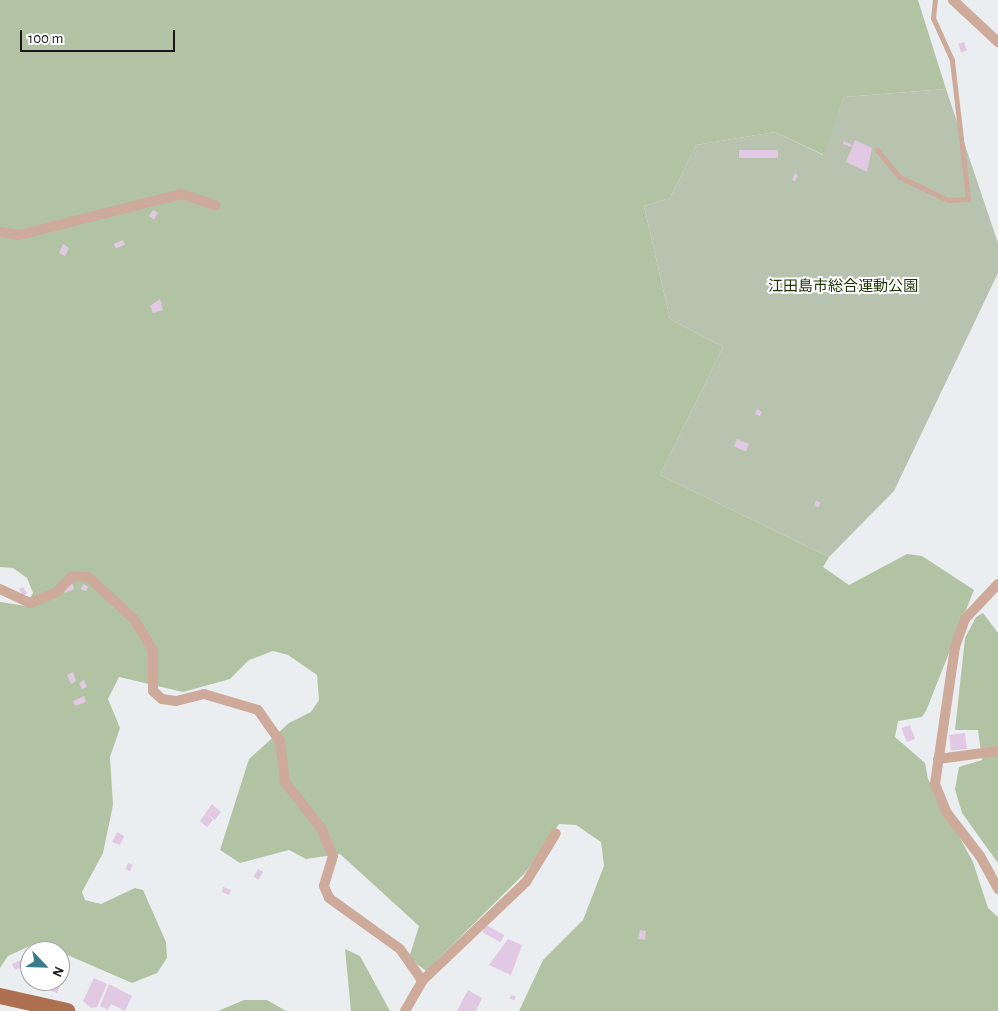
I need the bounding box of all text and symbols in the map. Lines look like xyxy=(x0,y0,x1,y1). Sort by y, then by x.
scale bar xyxy=(22,20,178,52)
text: 100 m xyxy=(28,31,63,46)
park label: 江田島市総合運動公園 xyxy=(768,278,918,296)
north arrow xyxy=(20,941,70,991)
text: N xyxy=(49,964,66,979)

